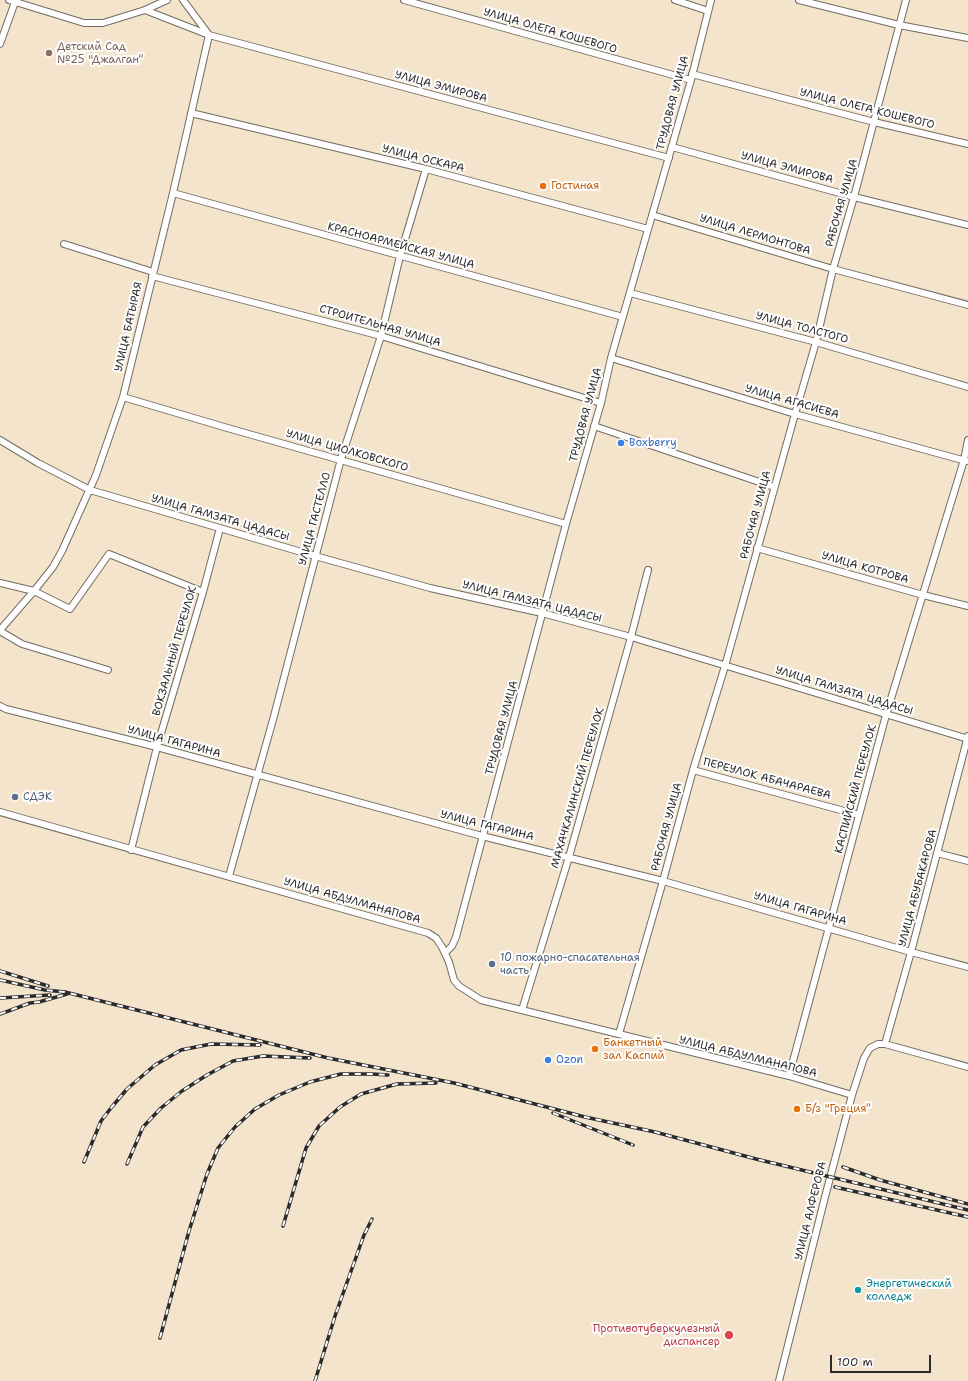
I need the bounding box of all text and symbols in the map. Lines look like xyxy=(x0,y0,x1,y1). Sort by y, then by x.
street label: УЛИЦА ОЛЕГА КОШЕВОГО xyxy=(482,6,618,56)
place label: Детский Сад №25 "Джалган" xyxy=(57,40,144,66)
marker: Детский Сад №25 "Джалган" xyxy=(44,48,54,58)
street label: ТРУДОВАЯ УЛИЦА xyxy=(654,54,692,152)
street label: УЛИЦА ЭМИРОВА xyxy=(393,68,489,106)
street label: УЛИЦА ОЛЕГА КОШЕВОГО xyxy=(798,86,936,132)
street label: УЛИЦА ОСКАРА xyxy=(380,142,466,176)
street label: УЛИЦА ЭМИРОВА xyxy=(739,149,835,187)
street label: РАБОЧАЯ УЛИЦА xyxy=(823,157,861,249)
place label: Гостиная xyxy=(551,179,599,193)
marker: Гостиная xyxy=(538,181,548,191)
street label: УЛИЦА ЛЕРМОНТОВА xyxy=(698,212,812,258)
street label: КРАСНОАРМЕЙСКАЯ УЛИЦА xyxy=(326,220,476,272)
street label: УЛИЦА БАТЫРАЯ xyxy=(112,281,146,373)
street label: СТРОИТЕЛЬНАЯ УЛИЦА xyxy=(318,302,442,350)
street label: УЛИЦА ТОЛСТОГО xyxy=(754,309,850,347)
street label: ТРУДОВАЯ УЛИЦА xyxy=(567,366,605,464)
street label: УЛИЦА АГАСИЕВА xyxy=(743,382,841,422)
street label: УЛИЦА ЦИОЛКОВСКОГО xyxy=(284,427,410,475)
place label: Boxberry xyxy=(629,436,676,450)
marker: Boxberry xyxy=(616,438,626,448)
street label: РАБОЧАЯ УЛИЦА xyxy=(738,469,774,561)
street label: УЛИЦА ГАСТЕЛЛО xyxy=(296,471,334,567)
street label: УЛИЦА ГАМЗАТА ЦАДАСЫ xyxy=(149,492,291,544)
street label: УЛИЦА КОТРОВА xyxy=(820,549,910,587)
street label: УЛИЦА ГАМЗАТА ЦАДАСЫ xyxy=(461,578,603,626)
street label: ВОКЗАЛЬНЫЙ ПЕРЕУЛОК xyxy=(150,584,200,718)
street label: УЛИЦА ГАМЗАТА ЦАДАСЫ xyxy=(774,664,914,718)
street label: ТРУДОВАЯ УЛИЦА xyxy=(483,679,521,777)
street label: МАХАЧКАЛИНСКИЙ ПЕРЕУЛОК xyxy=(549,706,607,870)
street label: УЛИЦА ГАГАРИНА xyxy=(126,723,222,761)
street label: КАСПИЙСКИЙ ПЕРЕУЛОК xyxy=(832,723,880,855)
street label: ПЕРЕУЛОК АБАЧАРАЕВА xyxy=(701,756,833,802)
street label: РАБОЧАЯ УЛИЦА xyxy=(649,781,685,873)
place label: СДЭК xyxy=(23,790,52,804)
marker: СДЭК xyxy=(10,792,20,802)
street label: УЛИЦА ГАГАРИНА xyxy=(439,808,535,844)
street label: УЛИЦА АБУБАКАРОВА xyxy=(896,828,940,948)
street label: УЛИЦА АБДУЛМАНАПОВА xyxy=(282,875,422,927)
street label: УЛИЦА ГАГАРИНА xyxy=(752,889,848,929)
place label: 10 пожарно-спасательная часть xyxy=(500,951,640,977)
marker: 10 пожарно-спасательная часть xyxy=(487,959,497,969)
street label: УЛИЦА АБДУЛМАНАПОВА xyxy=(678,1033,818,1081)
place label: Банкетный зал Каспий xyxy=(603,1036,665,1062)
marker: Банкетный зал Каспий xyxy=(590,1044,600,1054)
place label: Ozon xyxy=(556,1053,583,1067)
marker: Ozon xyxy=(543,1055,553,1065)
place label: Б/з "Греция" xyxy=(805,1102,871,1116)
marker: Б/з "Греция" xyxy=(792,1104,802,1114)
street label: УЛИЦА АЛФЕРОВА xyxy=(792,1160,830,1262)
place label: Энергетический колледж xyxy=(866,1277,952,1303)
marker: Энергетический колледж xyxy=(853,1285,863,1295)
place label: Противотуберкулезный диспансер xyxy=(593,1322,720,1348)
marker: Противотуберкулезный диспансер xyxy=(723,1329,735,1341)
scale bar xyxy=(832,1347,933,1373)
text: 100 m xyxy=(837,1354,873,1370)

